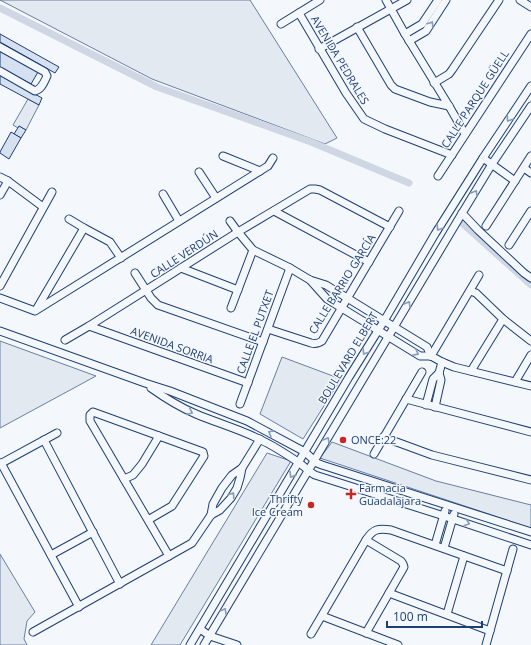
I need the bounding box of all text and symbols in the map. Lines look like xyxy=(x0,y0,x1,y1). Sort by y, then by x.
street label: AVENIDA PEDRALES xyxy=(308,13,373,107)
one-way arrow xyxy=(426,21,433,28)
street label: CALLE PARQUE GÜELL xyxy=(437,47,512,151)
one-way arrow xyxy=(507,114,514,121)
one-way arrow xyxy=(470,190,477,197)
one-way arrow xyxy=(436,224,444,231)
street label: CALLE VERDÚN xyxy=(147,226,221,281)
street label: CALLE BARRIO GARCÍA xyxy=(305,231,378,337)
street label: CALLE EL PUTXET xyxy=(232,288,277,376)
one-way arrow xyxy=(403,301,410,308)
street label: BOULEVARD ELBERT xyxy=(314,309,381,406)
street label: AVENIDA SORRIA xyxy=(129,323,216,366)
one-way arrow xyxy=(363,348,370,355)
one-way arrow xyxy=(412,348,419,356)
one-way arrow xyxy=(186,407,193,415)
one-way arrow xyxy=(268,430,275,437)
place label: ONCE:22 xyxy=(351,432,396,447)
marker: ONCE:22 xyxy=(338,435,348,445)
one-way arrow xyxy=(322,437,329,444)
one-way arrow xyxy=(289,471,296,478)
place label: Farmacia Guadalajara xyxy=(359,480,421,508)
marker: Farmacia Guadalajara xyxy=(346,489,356,499)
place label: Thrifty Ice Cream xyxy=(252,491,303,519)
one-way arrow xyxy=(227,492,235,499)
marker: Thrifty Ice Cream xyxy=(306,500,316,510)
one-way arrow xyxy=(463,518,470,527)
scale bar xyxy=(387,603,482,629)
one-way arrow xyxy=(220,608,227,615)
text: 100 m xyxy=(393,608,428,625)

